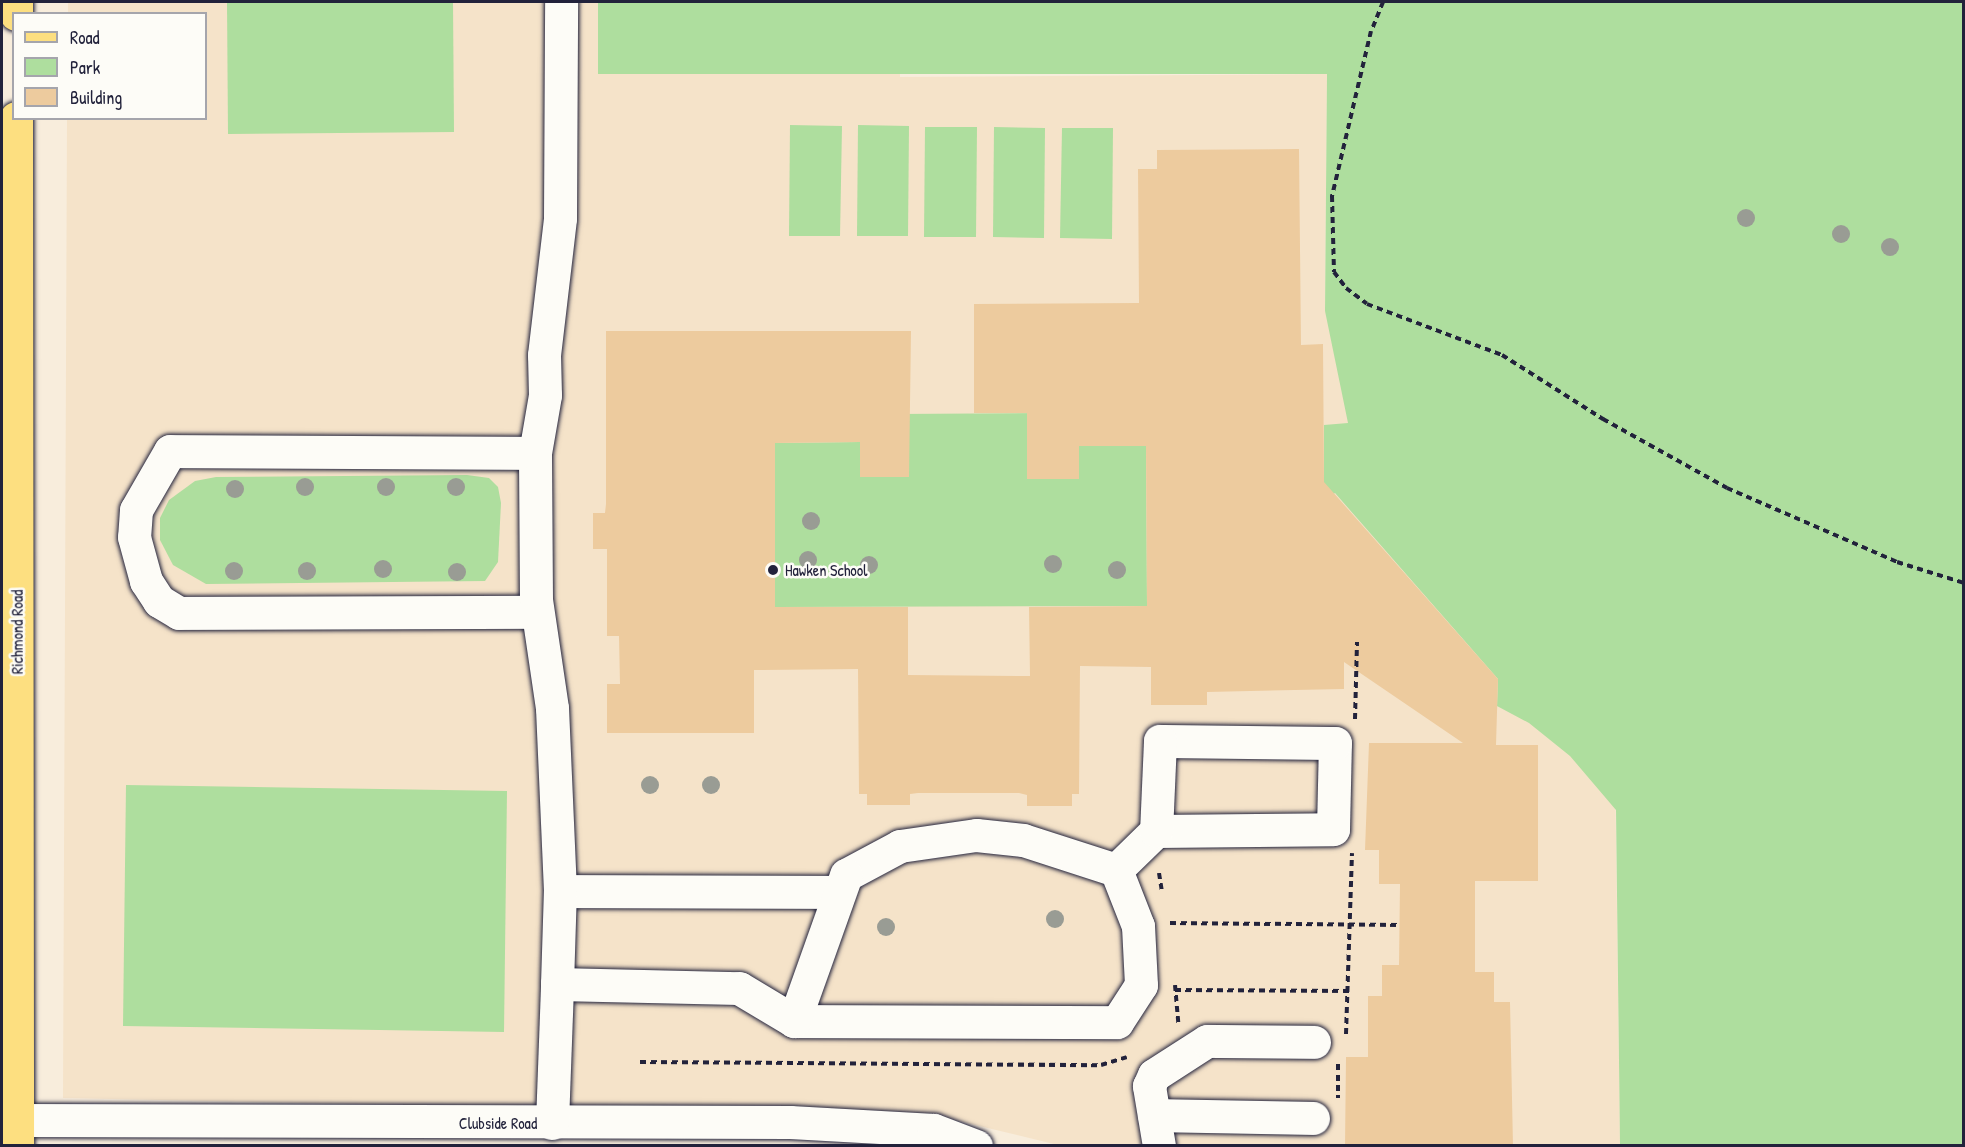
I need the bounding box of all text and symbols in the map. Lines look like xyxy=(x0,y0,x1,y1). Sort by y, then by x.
legend xyxy=(12,12,207,120)
text: Road xyxy=(70,25,100,50)
text: Park xyxy=(70,55,100,80)
text: Building xyxy=(70,85,122,110)
place label: Hawken School xyxy=(785,560,868,580)
marker: Hawken School xyxy=(766,563,780,577)
street label: Richmond Road xyxy=(7,590,27,674)
street label: Clubside Road xyxy=(459,1113,537,1133)

